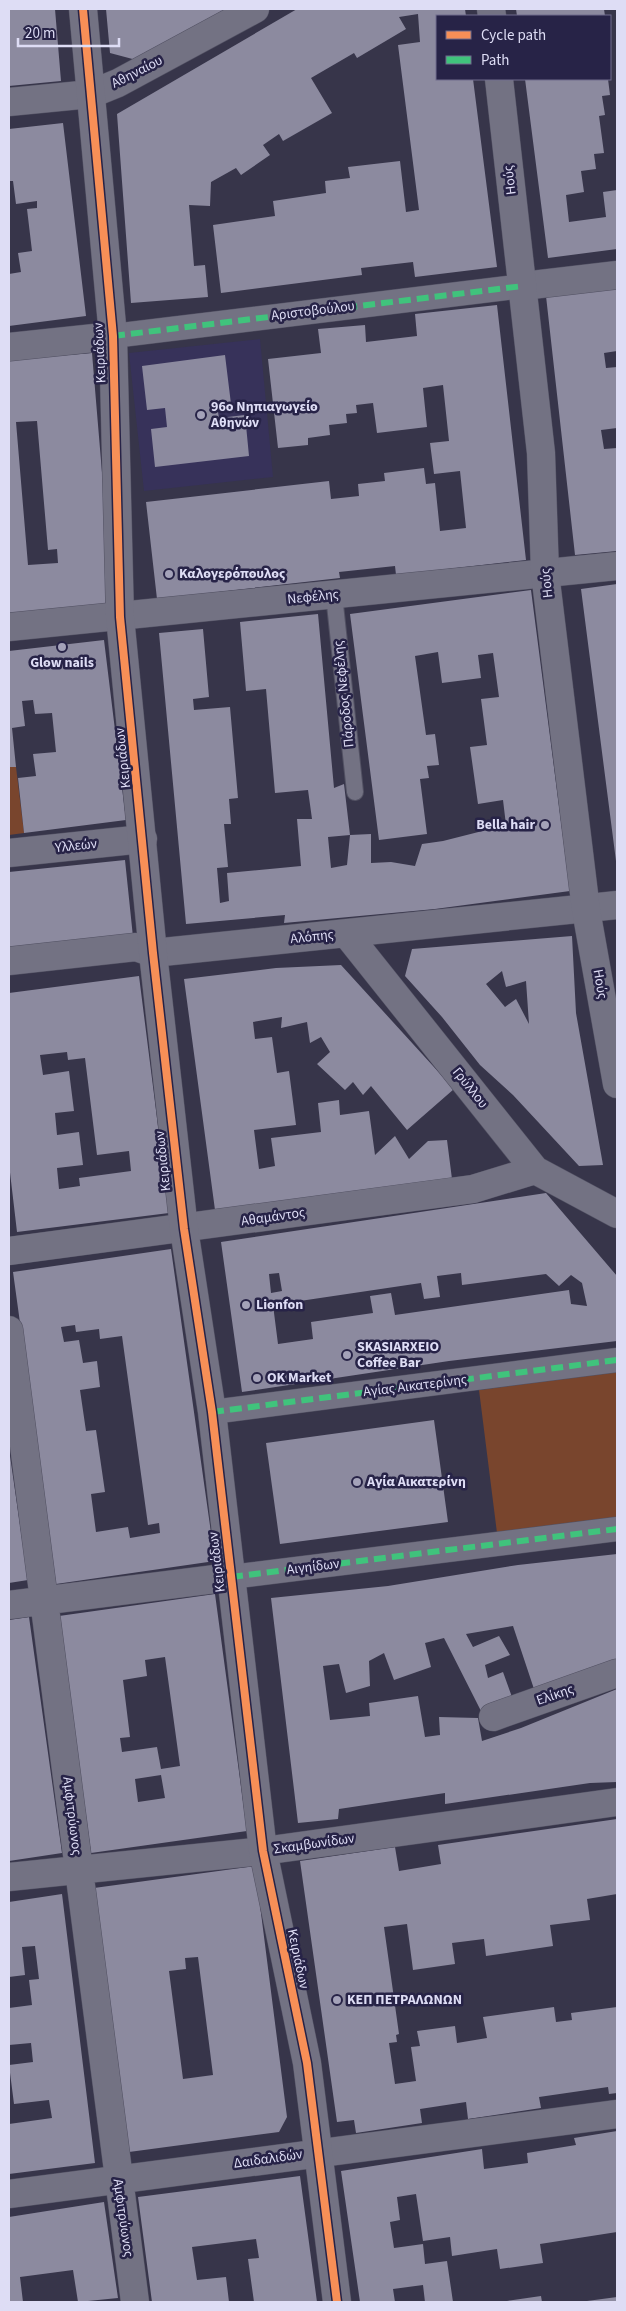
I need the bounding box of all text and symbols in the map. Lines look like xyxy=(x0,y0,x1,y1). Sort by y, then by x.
scale bar xyxy=(18,15,119,47)
legend xyxy=(436,15,611,80)
text: 20 m xyxy=(25,23,55,44)
text: Cycle path xyxy=(481,25,546,46)
text: Path xyxy=(481,50,509,71)
street label: Αθηναίου xyxy=(108,51,166,93)
street label: Ηούς xyxy=(498,164,522,196)
street label: Αριστοβούλου xyxy=(270,296,356,326)
street label: Κειριάδων xyxy=(88,322,112,384)
place label: 96ο Νηπιαγωγείο Αθηνών xyxy=(210,397,318,433)
marker: 96ο Νηπιαγωγείο Αθηνών xyxy=(195,409,207,421)
place label: Καλογερόπουλος xyxy=(179,564,286,584)
street label: Ηούς xyxy=(535,567,559,599)
marker: Καλογερόπουλος xyxy=(163,568,175,580)
street label: Νεφέλης xyxy=(286,584,340,610)
street label: Πάροδος Νεφέλης xyxy=(328,640,360,748)
marker: Glow nails xyxy=(56,641,68,653)
place label: Glow nails xyxy=(30,653,94,673)
street label: Κειριάδων xyxy=(110,726,136,789)
place label: Bella hair xyxy=(476,815,535,835)
marker: Bella hair xyxy=(539,819,551,831)
street label: Υλλεών xyxy=(53,834,98,858)
street label: Αλόπης xyxy=(289,925,335,949)
street label: Ηούς xyxy=(588,968,612,1000)
street label: Γρύλλου xyxy=(447,1063,493,1113)
street label: Κειριάδων xyxy=(150,1129,176,1192)
street label: Αθαμάντος xyxy=(240,1203,306,1231)
place label: Lionfon xyxy=(256,1295,303,1315)
marker: Lionfon xyxy=(240,1299,252,1311)
place label: SKASIARXEIO Coffee Bar xyxy=(357,1337,439,1373)
marker: SKASIARXEIO Coffee Bar xyxy=(341,1349,353,1361)
place label: OK Market xyxy=(267,1368,332,1388)
street label: Αγίας Αικατερίνης xyxy=(362,1370,468,1402)
marker: OK Market xyxy=(251,1372,263,1384)
place label: Αγία Αικατερίνη xyxy=(366,1472,466,1492)
marker: Αγία Αικατερίνη xyxy=(351,1476,363,1488)
street label: Κειριάδων xyxy=(203,1530,231,1593)
street label: Αιγηίδων xyxy=(286,1554,341,1580)
street label: Ελίκης xyxy=(534,1679,576,1711)
street label: Αμφιτρύωνος xyxy=(57,1776,87,1856)
street label: Σκαμβωνίδων xyxy=(272,1828,356,1860)
street label: Κειριάδων xyxy=(282,1927,314,1991)
place label: ΚΕΠ ΠΕΤΡΑΛΩΝΩΝ xyxy=(347,1990,462,2010)
marker: ΚΕΠ ΠΕΤΡΑΛΩΝΩΝ xyxy=(331,1994,343,2006)
street label: Δαιδαλιδών xyxy=(232,2144,304,2174)
street label: Αμφιτρύωνος xyxy=(108,2178,138,2258)

